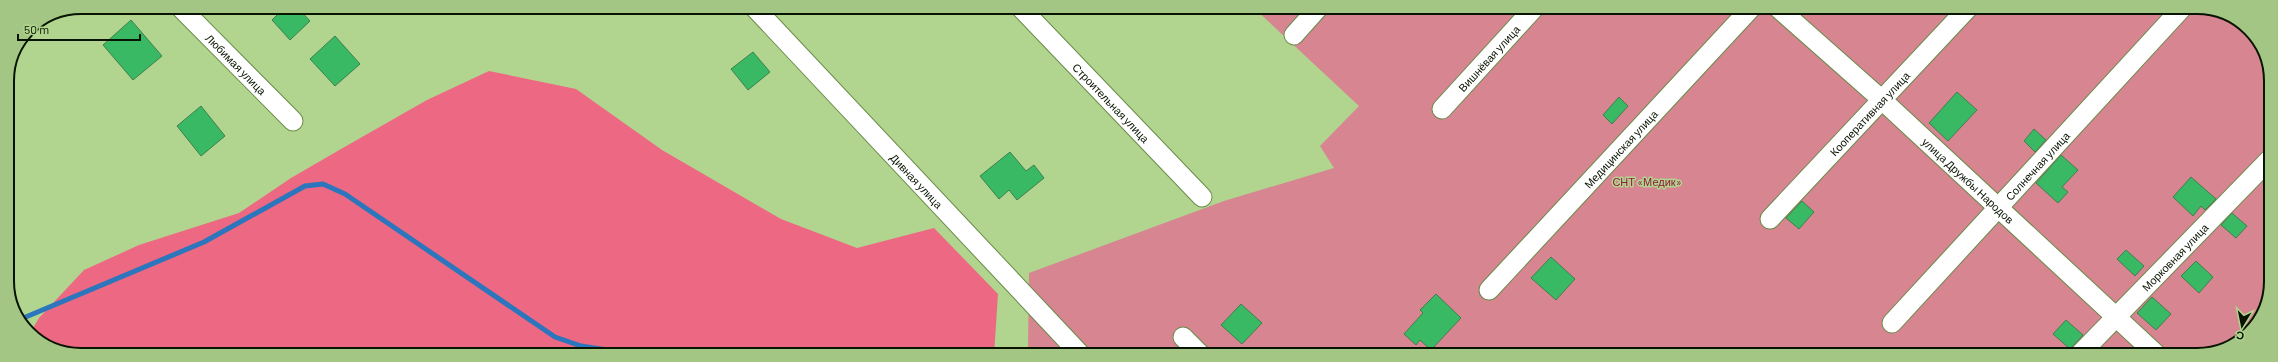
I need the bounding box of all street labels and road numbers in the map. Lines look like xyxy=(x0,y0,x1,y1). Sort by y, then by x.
street label: Вишнёвая улица xyxy=(1455,22,1522,94)
street label: Любимая улица xyxy=(204,31,270,97)
street label: Строительная улица xyxy=(1070,60,1153,145)
street label: Кооперативная улица xyxy=(1827,68,1912,158)
street label: Медицинская улица xyxy=(1581,106,1660,190)
street label: Солнечная улица xyxy=(2002,128,2072,203)
street label: улица Дружбы Народов xyxy=(1920,134,2017,226)
street label: Дивная улица xyxy=(888,150,946,211)
street label: Морковная улица xyxy=(2139,220,2211,293)

